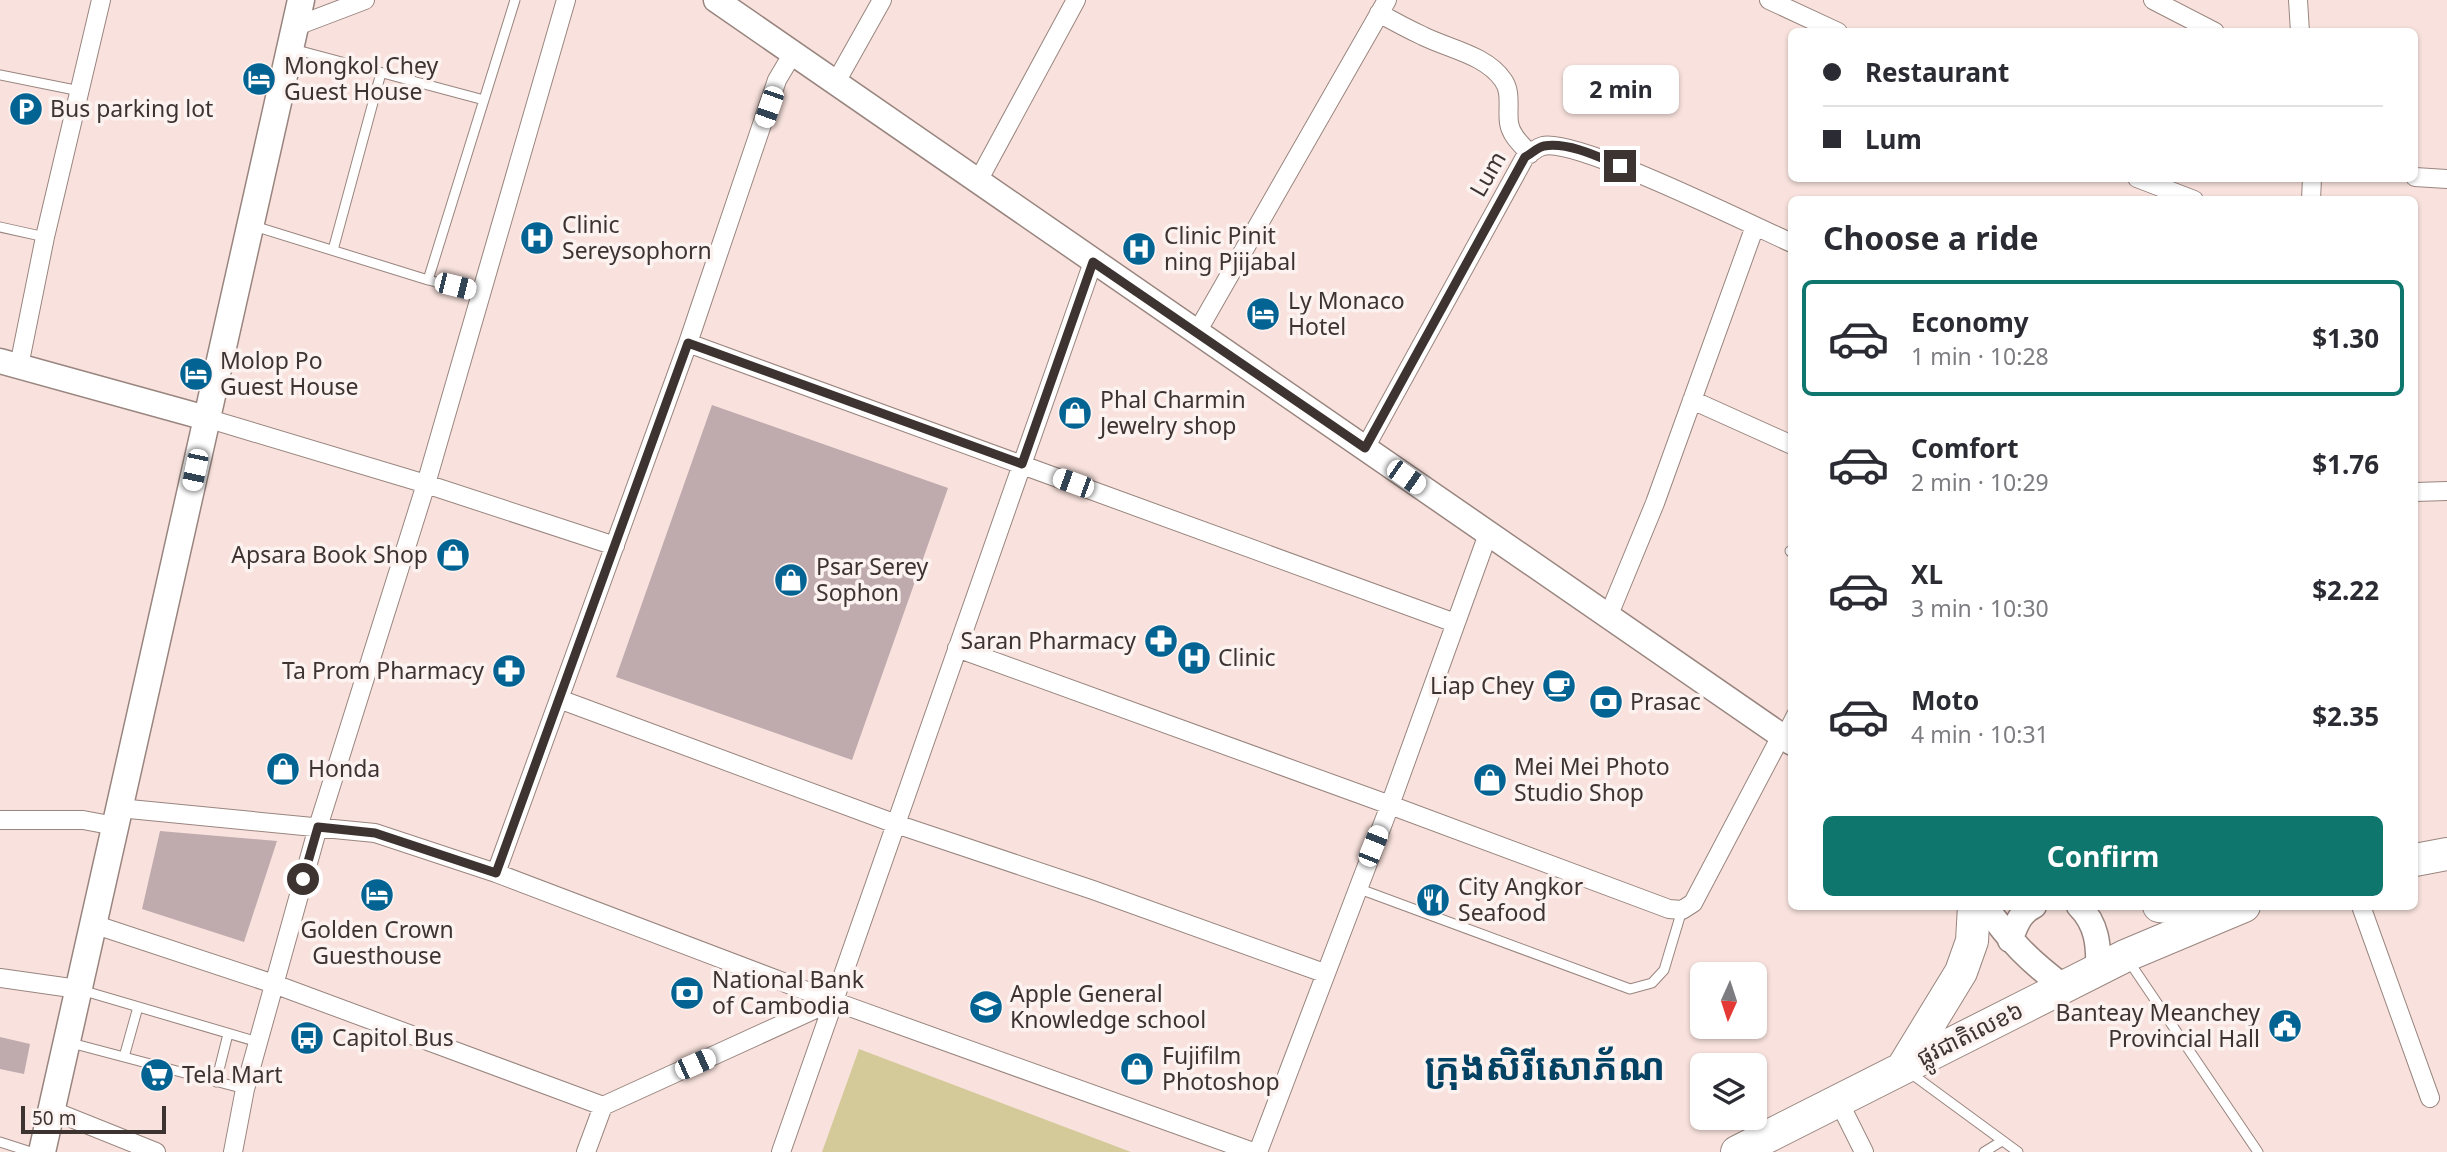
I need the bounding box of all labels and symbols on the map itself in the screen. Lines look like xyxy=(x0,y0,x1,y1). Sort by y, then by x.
place label: Mongkol Chey Guest House xyxy=(284,49,439,107)
hotel icon: Mongkol Chey Guest House xyxy=(240,60,278,98)
callout: 2 min xyxy=(1562,64,1678,114)
car xyxy=(753,84,786,130)
parking icon: Bus parking lot xyxy=(7,90,45,128)
place label: Bus parking lot xyxy=(50,92,213,124)
street label: Lum xyxy=(1461,145,1513,202)
route end xyxy=(1604,150,1636,182)
place label: Clinic Sereysophorn xyxy=(562,208,712,266)
hospital icon: Clinic Sereysophorn xyxy=(518,219,556,257)
place label: Clinic Pinit ning Pjijabal xyxy=(1164,219,1296,277)
hospital icon: Clinic Pinit ning Pjijabal xyxy=(1120,230,1158,268)
car xyxy=(433,271,478,301)
place label: Ly Monaco Hotel xyxy=(1288,284,1405,342)
hotel icon: Ly Monaco Hotel xyxy=(1244,295,1282,333)
place label: Molop Po Guest House xyxy=(220,344,358,402)
hotel icon: Molop Po Guest House xyxy=(177,355,215,393)
place label: Phal Charmin Jewelry shop xyxy=(1098,383,1246,441)
shop icon: Phal Charmin Jewelry shop xyxy=(1056,394,1094,432)
car xyxy=(181,447,210,493)
car xyxy=(1383,456,1430,498)
car xyxy=(1050,466,1097,500)
shop icon: Apsara Book Shop xyxy=(434,536,472,574)
place label: Apsara Book Shop xyxy=(231,538,428,570)
place label: Psar Serey Sophon xyxy=(816,550,928,608)
shop icon: Psar Serey Sophon xyxy=(772,561,810,599)
pharmacy icon: Saran Pharmacy xyxy=(1142,622,1180,660)
place label: Saran Pharmacy xyxy=(961,624,1136,656)
hospital icon: Clinic xyxy=(1175,639,1213,677)
place label: Clinic xyxy=(1218,641,1276,673)
pharmacy icon: Ta Prom Pharmacy xyxy=(490,652,528,690)
place label: Ta Prom Pharmacy xyxy=(282,654,484,686)
cafe icon: Liap Chey xyxy=(1540,667,1578,705)
place label: Liap Chey xyxy=(1430,669,1534,701)
bank icon: Prasac xyxy=(1587,683,1625,721)
place label: Prasac xyxy=(1630,685,1701,717)
shop icon: Honda xyxy=(264,750,302,788)
place label: Mei Mei Photo Studio Shop xyxy=(1514,750,1670,808)
place label: Honda xyxy=(308,752,380,784)
shop icon: Mei Mei Photo Studio Shop xyxy=(1471,761,1509,799)
car xyxy=(1356,823,1391,869)
route start xyxy=(287,863,319,895)
place label: City Angkor Seafood xyxy=(1458,870,1584,928)
hotel icon: Golden Crown Guesthouse xyxy=(358,876,396,914)
restaurant icon: City Angkor Seafood xyxy=(1414,881,1452,919)
place label: Golden Crown Guesthouse xyxy=(300,913,454,971)
north arrow xyxy=(1690,962,1768,1040)
place label: National Bank of Cambodia xyxy=(712,963,865,1021)
bank icon: National Bank of Cambodia xyxy=(668,974,706,1012)
place label: Apple General Knowledge school xyxy=(1010,977,1206,1035)
school or university icon: Apple General Knowledge school xyxy=(967,988,1005,1026)
street label: ផ្លូវជាតិលេខ៦ xyxy=(1911,993,2031,1079)
place label: Banteay Meanchey Provincial Hall xyxy=(2056,996,2260,1054)
public building icon: Banteay Meanchey Provincial Hall xyxy=(2266,1007,2304,1045)
bus stop icon: Capitol Bus xyxy=(288,1019,326,1057)
place label: Capitol Bus xyxy=(332,1021,454,1053)
place label: Fujifilm Photoshop xyxy=(1162,1039,1280,1097)
district label: ក្រុងសិរីសោភ័ណ xyxy=(1425,1040,1665,1091)
car xyxy=(672,1046,719,1082)
shop icon: Fujifilm Photoshop xyxy=(1118,1050,1156,1088)
supermarket icon: Tela Mart xyxy=(138,1056,176,1094)
place label: Tela Mart xyxy=(182,1058,283,1090)
scale bar xyxy=(21,1103,166,1135)

